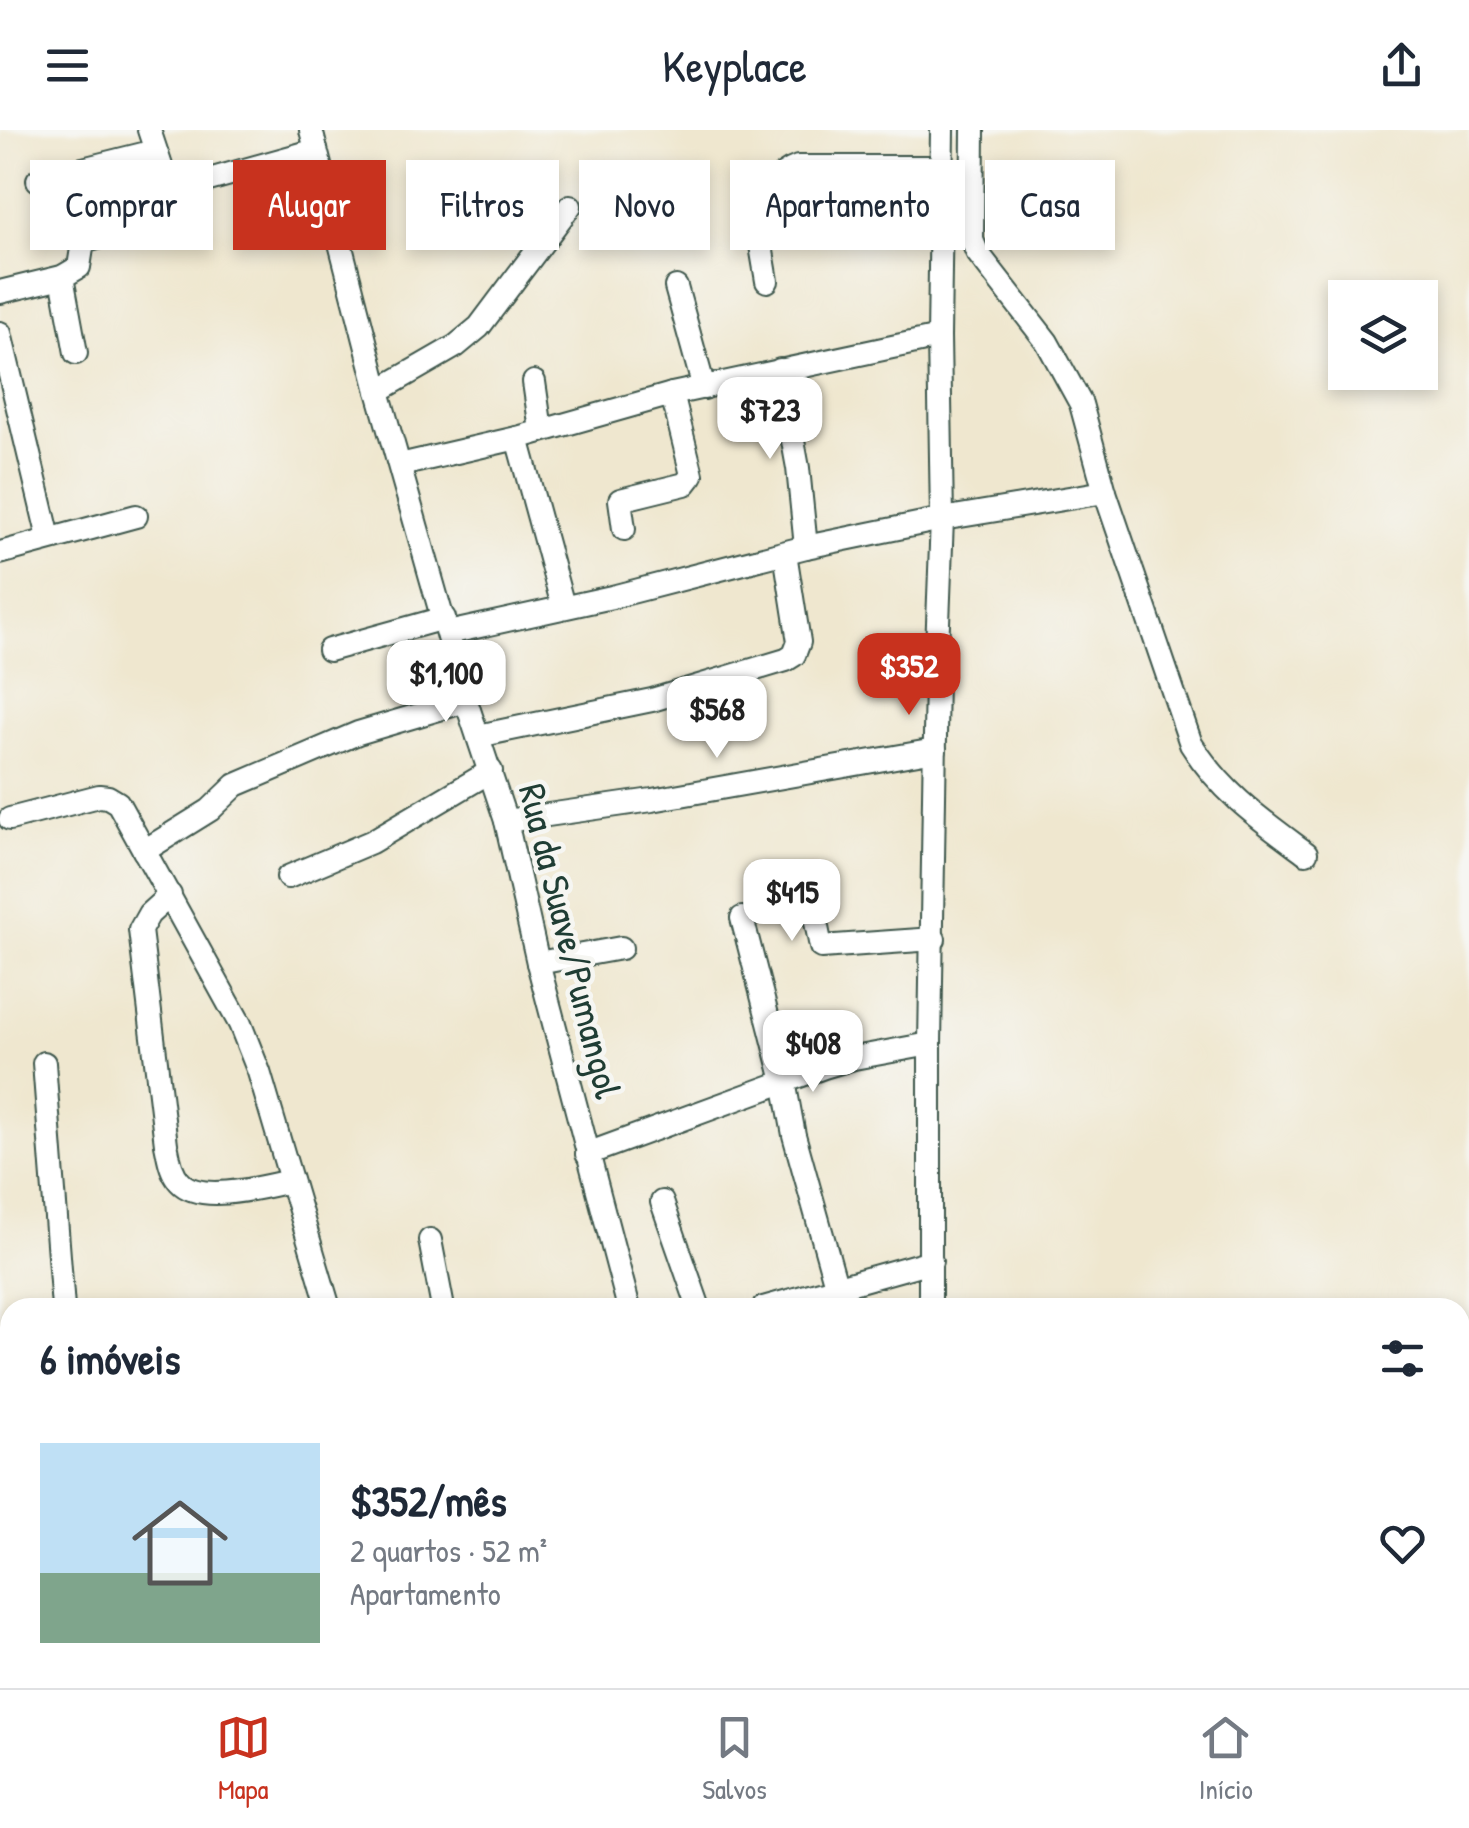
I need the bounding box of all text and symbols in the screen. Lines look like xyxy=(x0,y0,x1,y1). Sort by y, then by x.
text: Keyplace xyxy=(662,35,807,96)
icon: menu xyxy=(40,38,95,93)
icon: share xyxy=(1374,38,1429,93)
chip: Comprar xyxy=(30,160,213,250)
chip: Alugar xyxy=(233,160,386,250)
chip: Filtros xyxy=(406,160,559,250)
chip: Novo xyxy=(579,160,710,250)
chip: Apartamento xyxy=(730,160,965,250)
chip: Casa xyxy=(985,160,1115,250)
map controls xyxy=(1328,280,1438,390)
button: layers xyxy=(1328,280,1438,390)
pin: $723 xyxy=(711,377,829,462)
text: $723 xyxy=(739,388,801,431)
pin: $352 xyxy=(850,633,968,718)
pin: $1,100 xyxy=(365,640,527,725)
text: $352 xyxy=(879,644,939,687)
text: $1,100 xyxy=(409,651,483,694)
pin: $568 xyxy=(658,676,776,761)
text: $568 xyxy=(689,687,745,730)
street label: Rua da Suave/Pumangol xyxy=(507,778,635,1104)
pin: $415 xyxy=(733,859,851,944)
text: $415 xyxy=(765,870,819,913)
pin: $408 xyxy=(754,1010,872,1095)
text: $408 xyxy=(785,1021,841,1064)
text: 6 imóveis xyxy=(40,1330,180,1387)
icon: filters xyxy=(1375,1331,1430,1386)
text: $352/mês xyxy=(350,1472,507,1529)
icon: home xyxy=(120,1483,240,1603)
icon: heart xyxy=(1375,1516,1430,1571)
text: 2 quartos · 52 m² xyxy=(350,1529,547,1572)
text: Apartamento xyxy=(350,1572,501,1615)
tab: Mapa xyxy=(216,1710,271,1808)
tab: Salvos xyxy=(702,1710,767,1808)
tab: Início xyxy=(1198,1710,1253,1808)

